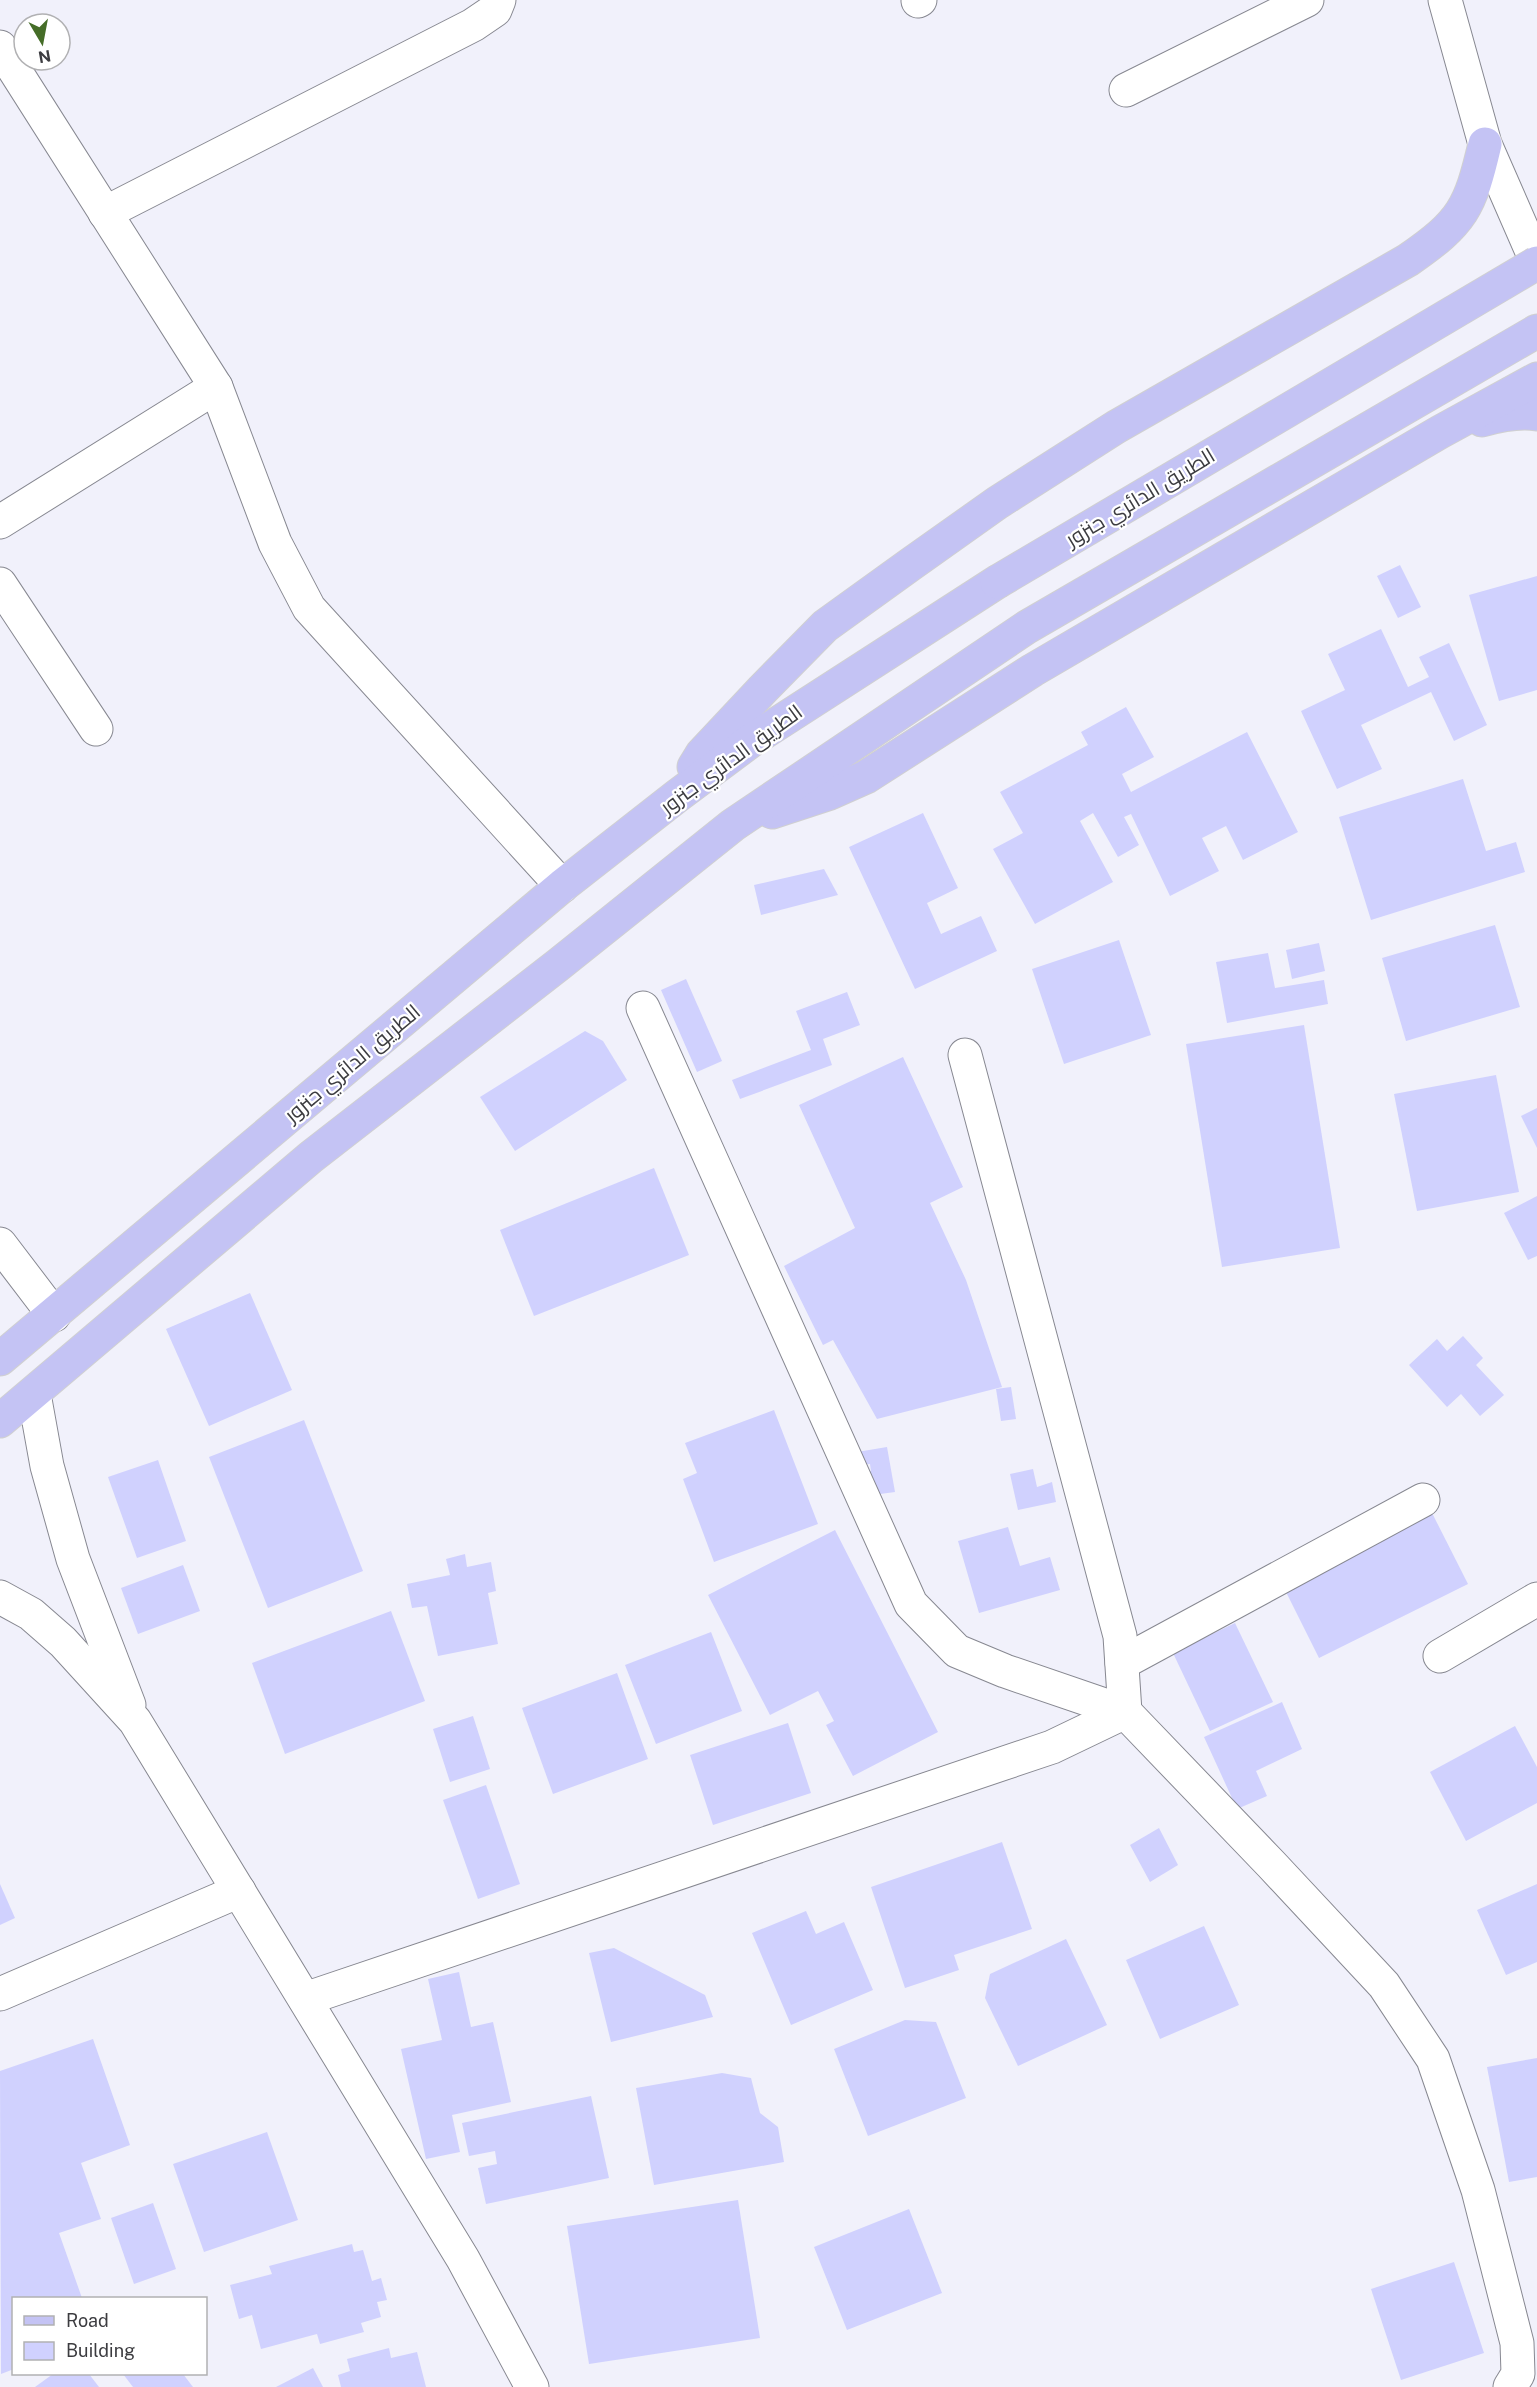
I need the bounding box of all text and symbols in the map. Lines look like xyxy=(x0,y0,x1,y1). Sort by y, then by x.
north arrow xyxy=(12,12,72,72)
text: N xyxy=(37,46,52,67)
street label: الطريق الدائري جنزور xyxy=(1060,443,1221,555)
street label: الطريق الدائري جنزور xyxy=(654,699,809,823)
street label: الطريق الدائري جنزور xyxy=(278,999,428,1131)
legend xyxy=(12,2297,207,2375)
text: Road xyxy=(66,2310,109,2331)
text: Building xyxy=(66,2340,135,2361)

